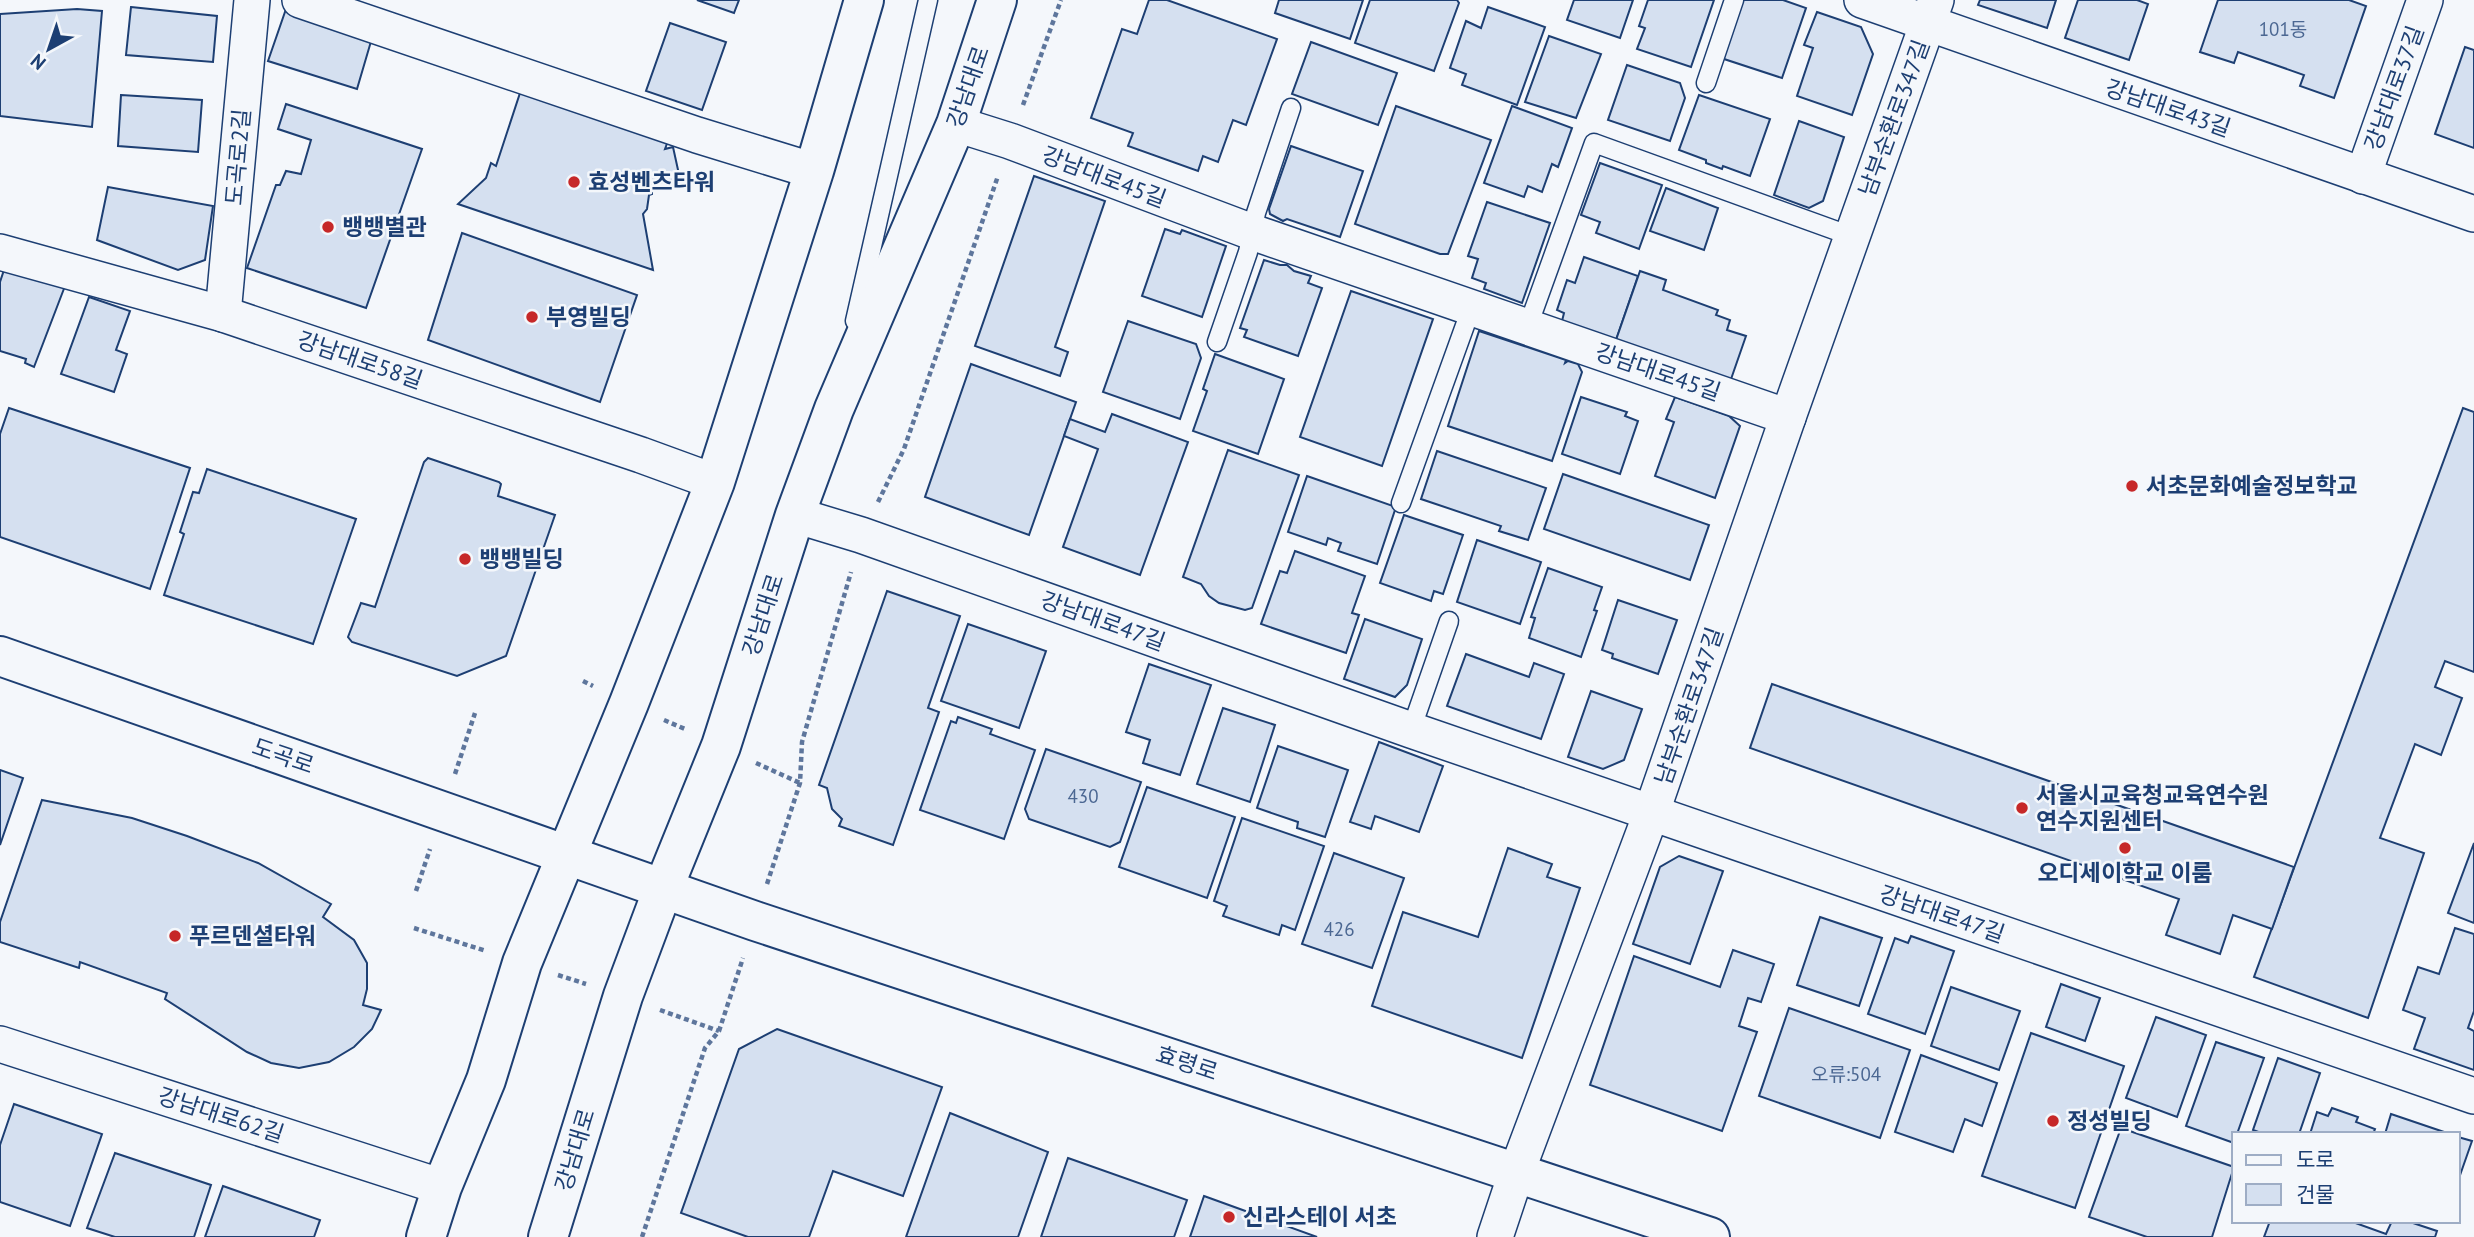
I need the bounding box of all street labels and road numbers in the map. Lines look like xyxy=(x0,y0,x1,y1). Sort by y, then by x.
street label: 강남대로37길 xyxy=(2358,21,2430,154)
street label: 남부순환로347길 xyxy=(1852,36,1935,200)
street label: 강남대로 xyxy=(940,42,995,132)
street label: 강남대로43길 xyxy=(2102,73,2235,143)
street label: 도곡로2길 xyxy=(219,107,256,207)
street label: 강남대로45길 xyxy=(1038,140,1170,214)
street label: 강남대로58길 xyxy=(294,325,427,395)
street label: 강남대로45길 xyxy=(1592,337,1725,407)
street label: 강남대로 xyxy=(736,570,789,660)
street label: 강남대로47길 xyxy=(1037,585,1170,657)
street label: 남부순환로347길 xyxy=(1648,623,1729,788)
street label: 도곡로 xyxy=(248,731,318,780)
street label: 강남대로47길 xyxy=(1876,879,2009,949)
street label: 효령로 xyxy=(1152,1039,1222,1086)
street label: 강남대로62길 xyxy=(154,1081,288,1149)
street label: 강남대로 xyxy=(548,1105,601,1195)

